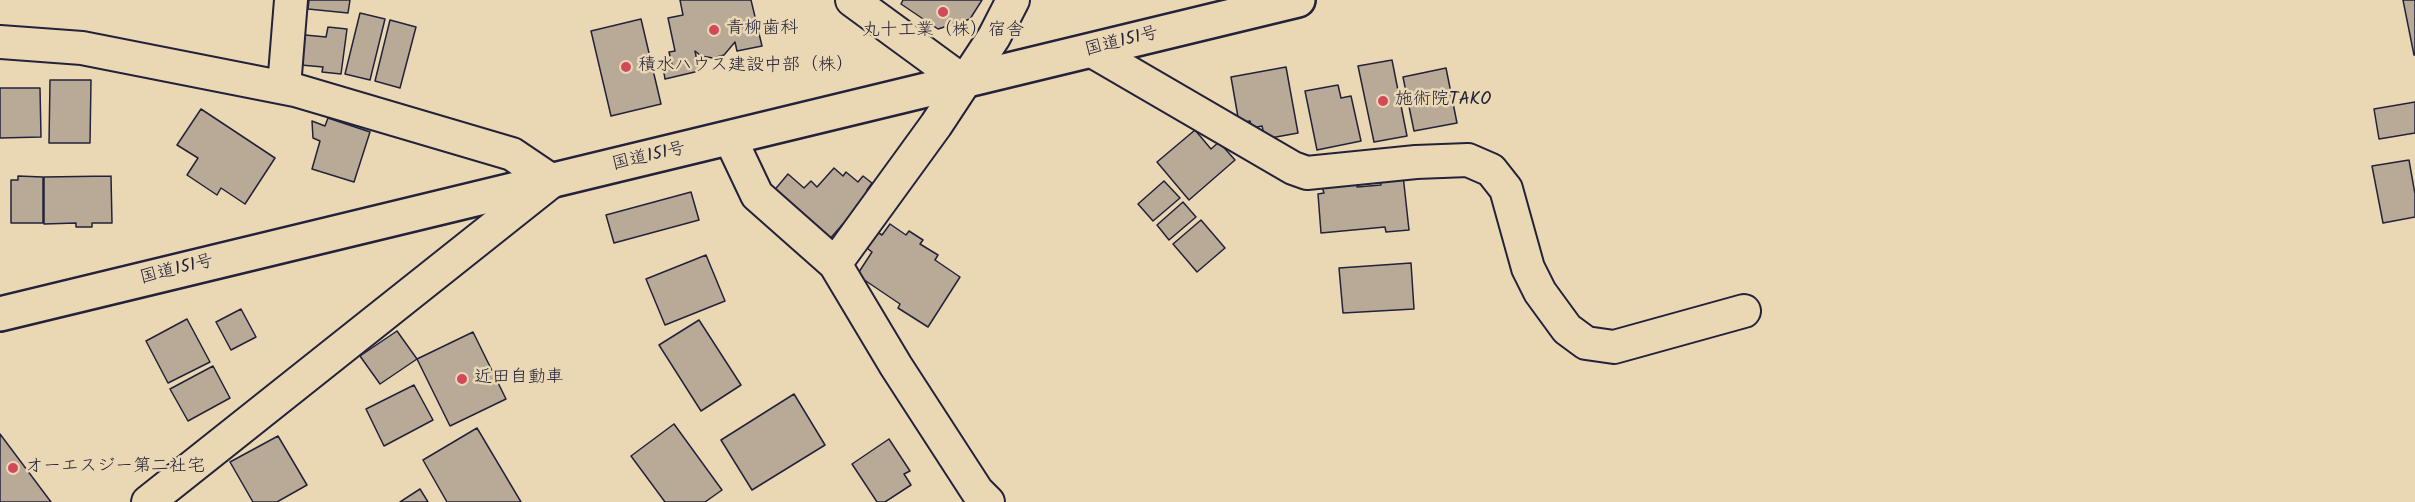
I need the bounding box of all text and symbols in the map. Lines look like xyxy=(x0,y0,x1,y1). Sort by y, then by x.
marker: 丸十工業（株）宿舎 xyxy=(936,5,950,19)
place label: 青柳歯科 xyxy=(726,19,798,41)
place label: 丸十工業（株）宿舎 xyxy=(862,21,1024,43)
marker: 青柳歯科 xyxy=(707,23,721,37)
street label: 国道151号 xyxy=(1083,23,1161,63)
place label: 積水ハウス建設中部（株） xyxy=(638,56,854,78)
marker: 積水ハウス建設中部（株） xyxy=(619,60,633,74)
place label: 施術院TAKO xyxy=(1395,90,1491,112)
marker: 施術院TAKO xyxy=(1376,94,1390,108)
street label: 国道151号 xyxy=(610,139,688,177)
street label: 国道151号 xyxy=(138,251,216,291)
place label: 近田自動車 xyxy=(474,368,564,390)
marker: 近田自動車 xyxy=(455,372,469,386)
place label: オーエスジー第二社宅 xyxy=(25,457,205,479)
marker: オーエスジー第二社宅 xyxy=(6,461,20,475)

